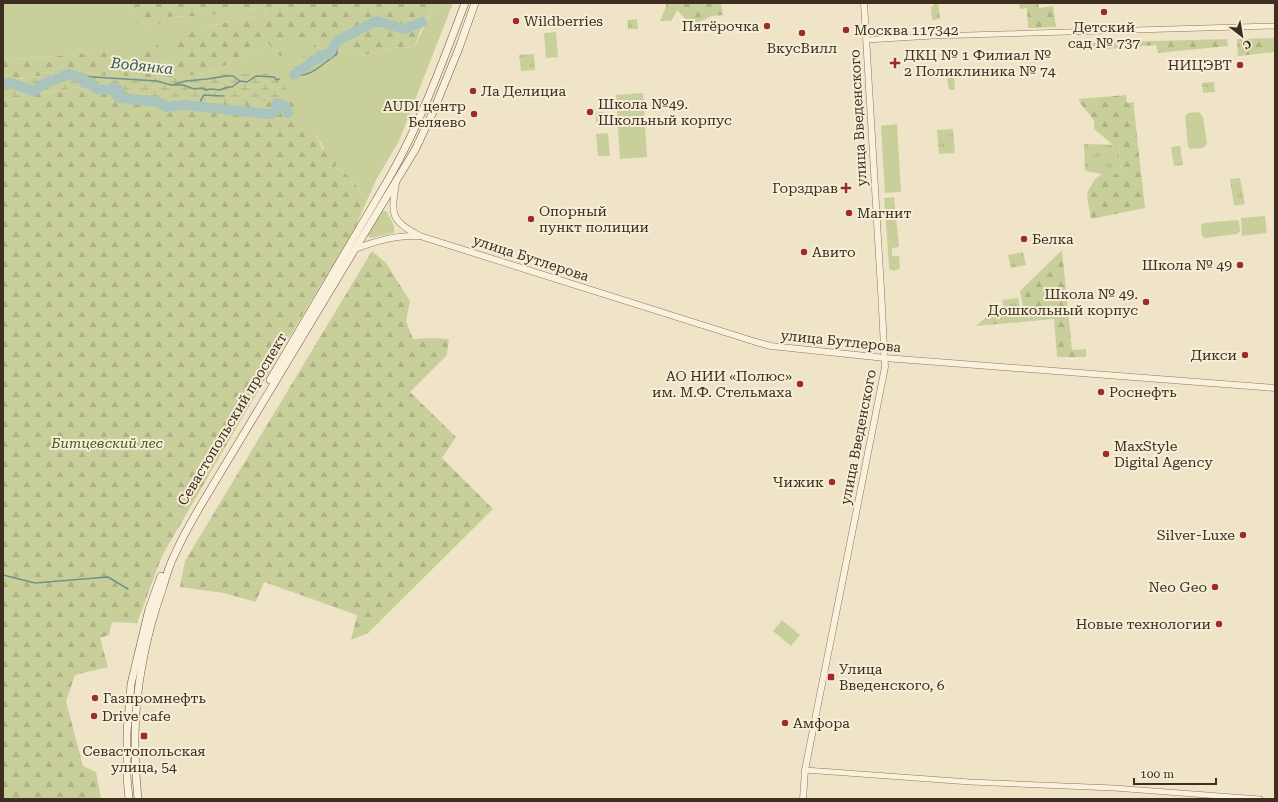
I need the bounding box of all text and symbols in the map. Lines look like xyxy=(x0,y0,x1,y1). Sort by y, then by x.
marker: Детский сад № 737 xyxy=(1099,7,1109,17)
place label: Wildberries xyxy=(524,13,603,29)
marker: Wildberries xyxy=(511,16,521,26)
north arrow xyxy=(1222,16,1262,56)
place label: Пятёрочка xyxy=(682,18,759,34)
place label: Детский сад № 737 xyxy=(1068,19,1140,51)
marker: Пятёрочка xyxy=(762,21,772,31)
place label: Москва 117342 xyxy=(854,22,959,38)
marker: Москва 117342 xyxy=(841,25,851,35)
marker: ВкусВилл xyxy=(797,28,807,38)
text: С xyxy=(1240,37,1254,52)
place label: ВкусВилл xyxy=(767,40,837,56)
place label: ДКЦ № 1 Филиал № 2 Поликлиника № 74 xyxy=(904,47,1056,79)
street label: улица Введенского xyxy=(846,49,870,187)
water label: Водянка xyxy=(109,54,174,78)
marker: ДКЦ № 1 Филиал № 2 Поликлиника № 74 xyxy=(889,57,901,69)
place label: НИЦЭВТ xyxy=(1168,57,1232,73)
marker: НИЦЭВТ xyxy=(1235,60,1245,70)
place label: Ла Делициа xyxy=(481,83,567,99)
marker: Ла Делициа xyxy=(468,86,478,96)
place label: Школа №49. Школьный корпус xyxy=(598,96,732,128)
place label: AUDI центр Беляево xyxy=(383,98,466,130)
marker: Школа №49. Школьный корпус xyxy=(585,107,595,117)
marker: AUDI центр Беляево xyxy=(469,109,479,119)
place label: Горздрав xyxy=(772,180,838,196)
marker: Горздрав xyxy=(841,183,851,193)
place label: Опорный пункт полиции xyxy=(539,203,649,235)
place label: Магнит xyxy=(857,205,911,221)
marker: Магнит xyxy=(844,208,854,218)
marker: Опорный пункт полиции xyxy=(526,214,536,224)
place label: Белка xyxy=(1032,231,1074,247)
street label: улица Бутлерова xyxy=(471,232,591,284)
marker: Белка xyxy=(1019,234,1029,244)
place label: Авито xyxy=(812,244,856,260)
marker: Авито xyxy=(799,247,809,257)
place label: Школа № 49 xyxy=(1142,257,1232,273)
marker: Школа № 49 xyxy=(1235,260,1245,270)
place label: Школа № 49. Дошкольный корпус xyxy=(988,286,1138,318)
marker: Школа № 49. Дошкольный корпус xyxy=(1141,297,1151,307)
street label: улица Бутлерова xyxy=(780,327,902,355)
street label: Севастопольский проспект xyxy=(174,330,290,508)
place label: Дикси xyxy=(1191,347,1237,363)
marker: Дикси xyxy=(1240,350,1250,360)
place label: АО НИИ «Полюс» им. М.Ф. Стельмаха xyxy=(652,368,792,400)
street label: улица Введенского xyxy=(837,368,879,506)
marker: АО НИИ «Полюс» им. М.Ф. Стельмаха xyxy=(795,379,805,389)
place label: Роснефть xyxy=(1109,384,1177,400)
marker: Роснефть xyxy=(1096,387,1106,397)
park label: Битцевский лес xyxy=(50,435,164,451)
place label: MaxStyle Digital Agency xyxy=(1114,438,1213,470)
marker: MaxStyle Digital Agency xyxy=(1101,449,1111,459)
place label: Чижик xyxy=(773,474,824,490)
marker: Чижик xyxy=(827,477,837,487)
place label: Silver-Luxe xyxy=(1157,527,1235,543)
marker: Silver-Luxe xyxy=(1238,530,1248,540)
place label: Neo Geo xyxy=(1149,579,1207,595)
marker: Neo Geo xyxy=(1210,582,1220,592)
place label: Новые технологии xyxy=(1076,616,1211,632)
marker: Новые технологии xyxy=(1214,619,1224,629)
place label: Улица Введенского, 6 xyxy=(839,661,945,693)
marker: Улица Введенского, 6 xyxy=(826,672,836,682)
place label: Газпромнефть xyxy=(103,690,206,706)
marker: Газпромнефть xyxy=(90,693,100,703)
place label: Drive cafe xyxy=(102,708,171,724)
marker: Drive cafe xyxy=(89,711,99,721)
place label: Амфора xyxy=(793,715,850,731)
marker: Амфора xyxy=(780,718,790,728)
marker: Севастопольская улица, 54 xyxy=(139,731,149,741)
place label: Севастопольская улица, 54 xyxy=(82,743,206,775)
scale bar xyxy=(1134,760,1216,786)
text: 100 m xyxy=(1140,767,1174,781)

